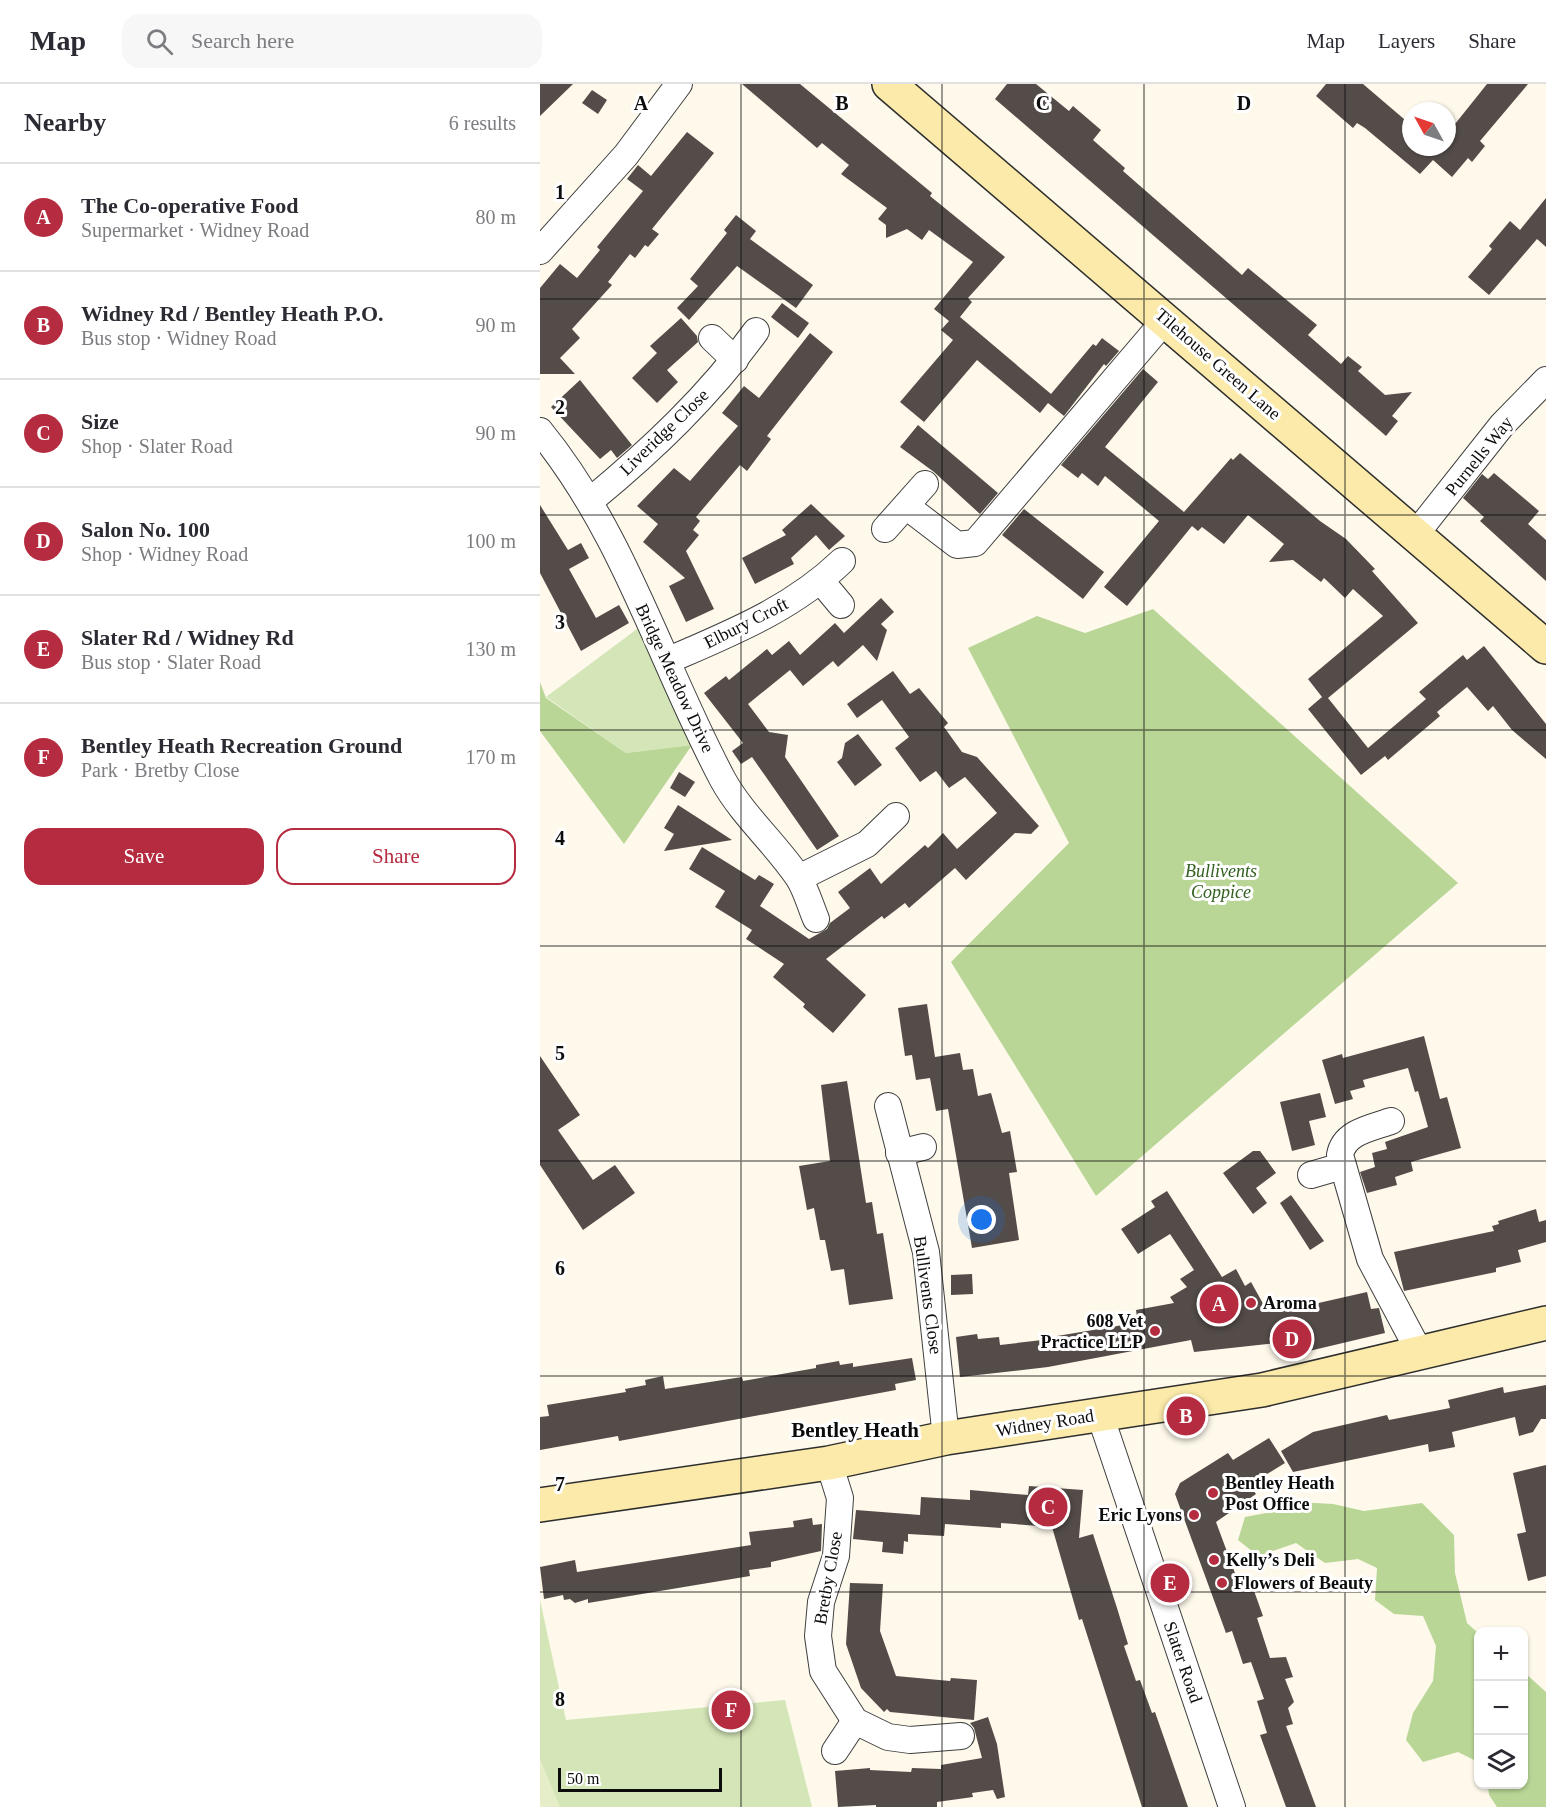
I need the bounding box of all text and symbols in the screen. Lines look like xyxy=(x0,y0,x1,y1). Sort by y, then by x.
search box xyxy=(122,14,542,68)
text: Map xyxy=(30,25,86,56)
icon: search xyxy=(143,25,176,58)
text: Search here xyxy=(191,28,294,53)
text: Map xyxy=(1307,29,1345,53)
text: Layers xyxy=(1378,29,1435,53)
text: Share xyxy=(1468,29,1516,53)
text: A xyxy=(634,92,649,114)
text: B xyxy=(835,92,849,114)
text: C xyxy=(1036,92,1050,114)
text: D xyxy=(1237,92,1251,114)
north arrow xyxy=(1402,102,1456,156)
text: Nearby xyxy=(24,108,106,137)
text: 6 results xyxy=(449,112,516,134)
text: 1 xyxy=(555,181,565,203)
text: The Co-operative Food xyxy=(81,193,299,218)
text: A xyxy=(36,206,51,228)
text: 80 m xyxy=(475,206,516,228)
text: Supermarket · Widney Road xyxy=(81,219,309,241)
text: Widney Rd / Bentley Heath P.O. xyxy=(81,301,384,326)
street label: Tilehouse Green Lane xyxy=(1151,304,1285,424)
text: B xyxy=(37,314,50,336)
text: 90 m xyxy=(475,314,516,336)
text: Bus stop · Widney Road xyxy=(81,327,277,349)
street label: Liveridge Close xyxy=(616,385,712,479)
text: 2 xyxy=(555,396,565,418)
text: Size xyxy=(81,409,119,434)
street label: Purnells Way xyxy=(1441,413,1517,499)
text: C xyxy=(36,422,51,444)
text: 90 m xyxy=(475,422,516,444)
text: Shop · Slater Road xyxy=(81,435,233,457)
text: Salon No. 100 xyxy=(81,517,210,542)
text: D xyxy=(36,530,51,552)
text: 100 m xyxy=(465,530,516,552)
text: Shop · Widney Road xyxy=(81,543,248,565)
street label: Elbury Croft xyxy=(701,593,791,653)
street label: Bridge Meadow Drive xyxy=(632,600,718,756)
text: 3 xyxy=(555,611,565,633)
text: Slater Rd / Widney Rd xyxy=(81,625,294,650)
text: E xyxy=(37,638,50,660)
text: 130 m xyxy=(465,638,516,660)
text: Bus stop · Slater Road xyxy=(81,651,261,673)
text: Bentley Heath Recreation Ground xyxy=(81,733,402,758)
text: F xyxy=(37,746,50,768)
text: 170 m xyxy=(465,746,516,768)
text: Park · Bretby Close xyxy=(81,759,239,781)
text: 4 xyxy=(555,827,565,849)
button: Save xyxy=(24,828,264,885)
button: Share xyxy=(276,828,516,885)
park label: Bullivents Coppice xyxy=(1185,861,1257,902)
text: 5 xyxy=(555,1042,565,1064)
your location xyxy=(967,1205,996,1234)
street label: Bullivents Close xyxy=(910,1234,946,1356)
text: 6 xyxy=(555,1257,565,1279)
pin: A xyxy=(1200,1282,1238,1326)
place label: Aroma xyxy=(1263,1293,1317,1313)
marker: Aroma xyxy=(1244,1296,1258,1310)
place label: 608 Vet Practice LLP xyxy=(1041,1311,1143,1352)
pin: D xyxy=(1272,1316,1311,1362)
marker: 608 Vet Practice LLP xyxy=(1148,1324,1162,1338)
pin: B xyxy=(1166,1394,1206,1438)
street label: Widney Road xyxy=(995,1405,1095,1441)
district label: Bentley Heath xyxy=(791,1418,919,1442)
text: 7 xyxy=(555,1473,565,1495)
place label: Bentley Heath Post Office xyxy=(1225,1473,1335,1514)
pin: C xyxy=(1028,1484,1068,1530)
marker: Bentley Heath Post Office xyxy=(1206,1486,1220,1500)
place label: Eric Lyons xyxy=(1098,1505,1182,1525)
marker: Eric Lyons xyxy=(1187,1508,1201,1522)
street label: Bretby Close xyxy=(810,1530,846,1626)
place label: Kelly’s Deli xyxy=(1226,1550,1315,1570)
marker: Kelly’s Deli xyxy=(1207,1553,1221,1567)
pin: E xyxy=(1150,1560,1190,1606)
place label: Flowers of Beauty xyxy=(1234,1573,1373,1593)
marker: Flowers of Beauty xyxy=(1215,1576,1229,1590)
street label: Slater Road xyxy=(1160,1619,1206,1705)
map controls xyxy=(1474,1627,1528,1789)
button: + xyxy=(1474,1627,1528,1681)
button: − xyxy=(1474,1681,1528,1735)
text: 8 xyxy=(555,1688,565,1710)
pin: F xyxy=(712,1688,750,1732)
button: layers xyxy=(1474,1735,1528,1789)
scale bar xyxy=(558,1765,722,1792)
text: 50 m xyxy=(567,1770,599,1787)

